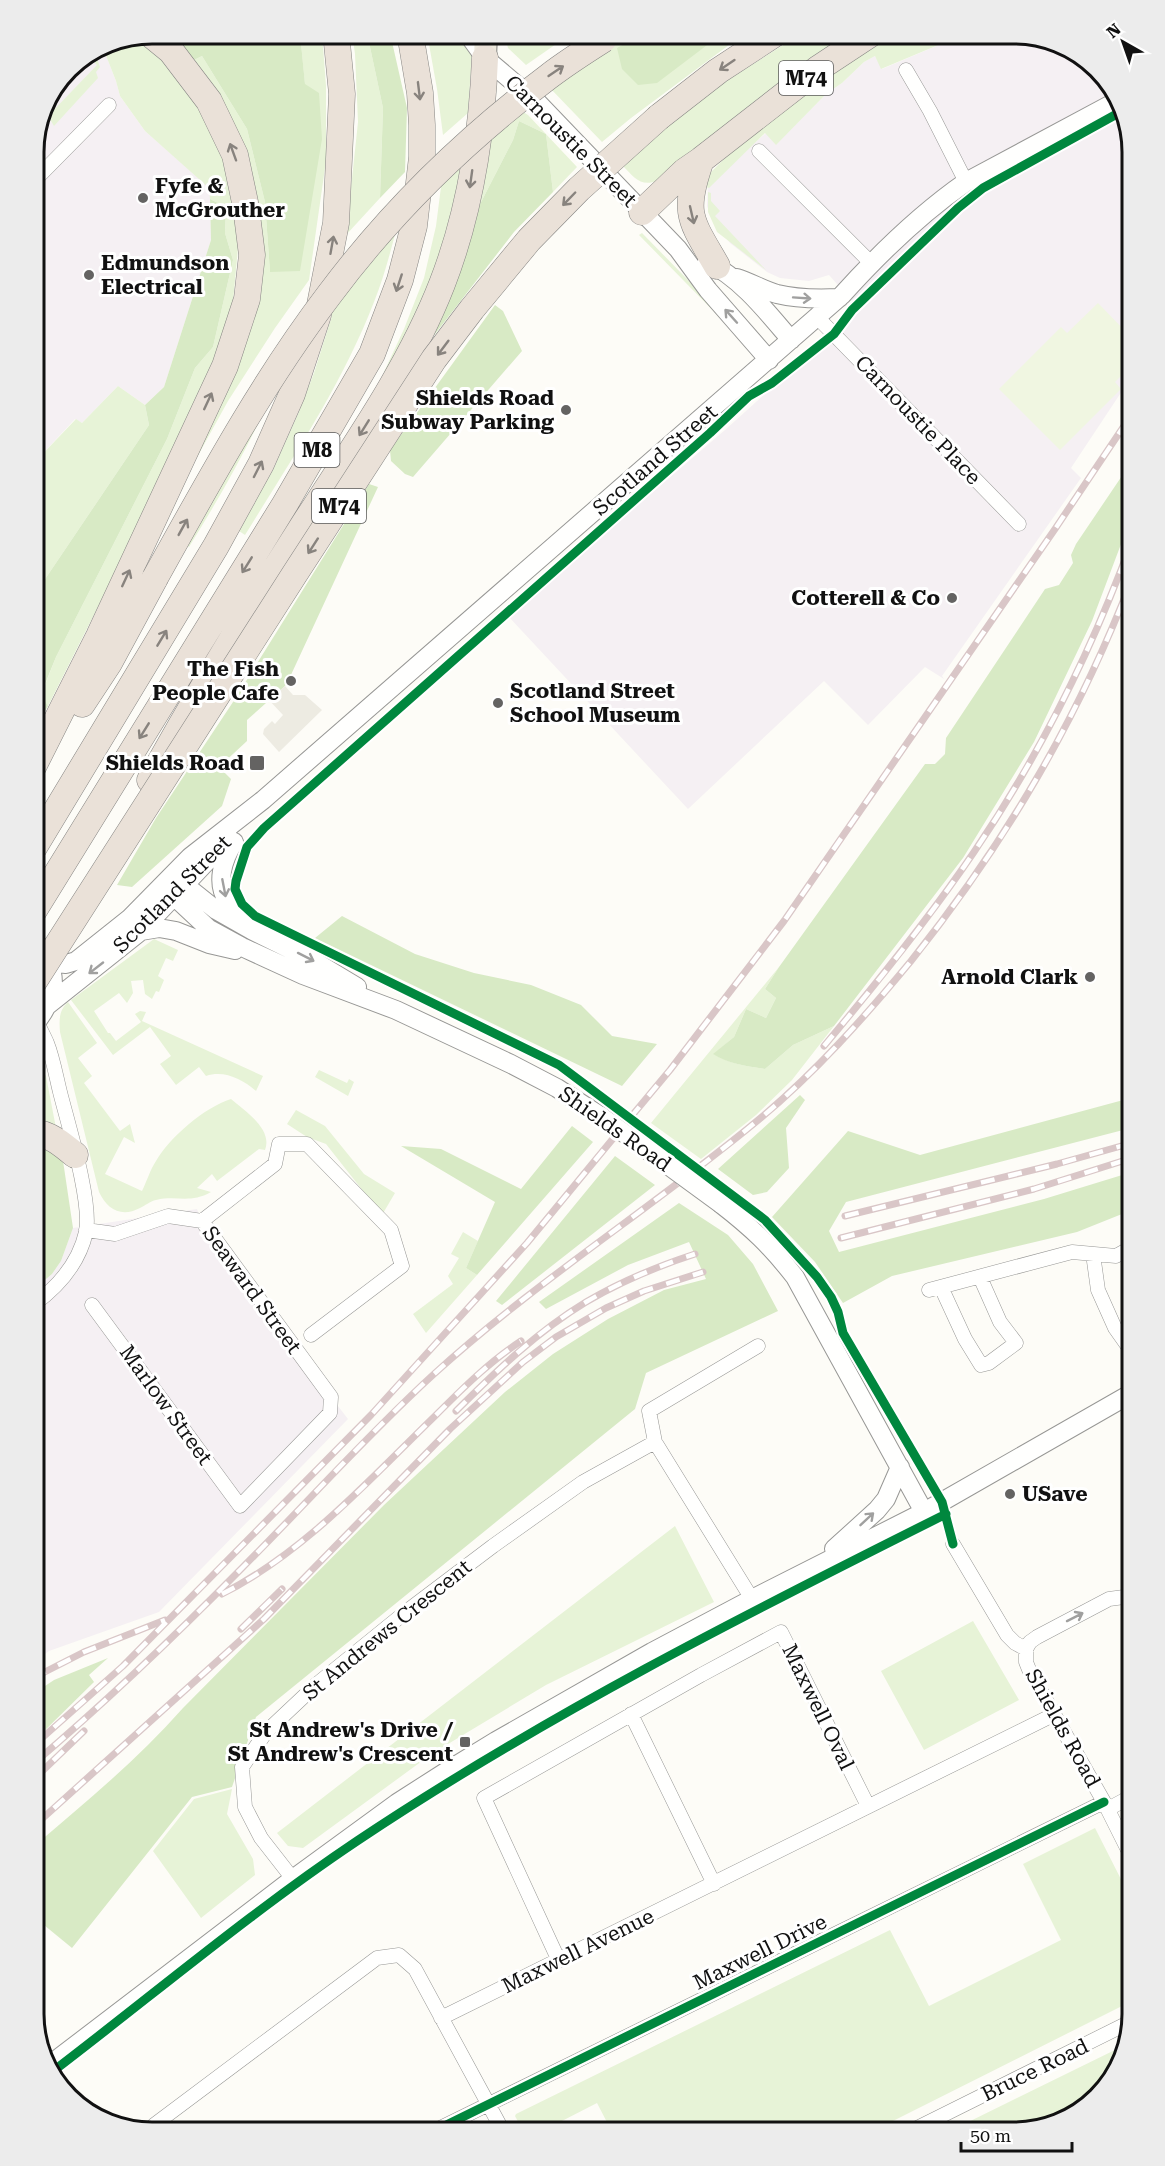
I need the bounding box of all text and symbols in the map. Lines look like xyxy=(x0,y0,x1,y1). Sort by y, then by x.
north arrow xyxy=(1093,12,1153,72)
text: N xyxy=(1103,20,1125,42)
one-way arrow xyxy=(718,59,735,72)
road number: M74 xyxy=(779,61,833,95)
one-way arrow xyxy=(547,65,564,77)
street label: Carnoustie Street xyxy=(500,70,642,212)
one-way arrow xyxy=(414,80,425,100)
one-way arrow xyxy=(227,144,238,162)
one-way arrow xyxy=(466,168,477,188)
place label: Fyfe & McGrouther xyxy=(155,174,285,222)
marker: Fyfe & McGrouther xyxy=(136,191,150,205)
one-way arrow xyxy=(562,191,576,206)
one-way arrow xyxy=(687,205,698,224)
one-way arrow xyxy=(327,236,338,255)
place label: Edmundson Electrical xyxy=(101,251,229,299)
marker: Edmundson Electrical xyxy=(82,268,96,282)
one-way arrow xyxy=(393,273,404,292)
one-way arrow xyxy=(792,293,812,304)
one-way arrow xyxy=(724,308,737,324)
one-way arrow xyxy=(437,339,449,355)
street label: Carnoustie Place xyxy=(850,350,986,490)
place label: Shields Road Subway Parking xyxy=(381,386,554,434)
one-way arrow xyxy=(203,392,215,410)
street label: Scotland Street xyxy=(588,400,722,520)
marker: Shields Road Subway Parking xyxy=(559,403,573,417)
one-way arrow xyxy=(358,419,370,436)
road number: M8 xyxy=(294,433,340,467)
one-way arrow xyxy=(252,461,264,478)
road number: M74 xyxy=(312,489,366,523)
one-way arrow xyxy=(178,518,189,536)
one-way arrow xyxy=(307,537,319,553)
one-way arrow xyxy=(241,556,253,573)
one-way arrow xyxy=(121,569,133,587)
place label: Cotterell & Co xyxy=(791,586,940,610)
marker: Cotterell & Co xyxy=(945,591,959,605)
one-way arrow xyxy=(156,630,168,647)
place label: The Fish People Cafe xyxy=(152,657,279,705)
marker: The Fish People Cafe xyxy=(284,674,298,688)
place label: Scotland Street School Museum xyxy=(510,679,680,727)
marker: Scotland Street School Museum xyxy=(491,696,505,710)
one-way arrow xyxy=(138,722,150,739)
place label: Shields Road xyxy=(106,751,244,775)
marker: Shields Road xyxy=(248,754,266,772)
street label: Scotland Street xyxy=(108,830,236,958)
one-way arrow xyxy=(219,878,230,897)
one-way arrow xyxy=(296,952,314,963)
one-way arrow xyxy=(89,962,105,975)
place label: Arnold Clark xyxy=(941,965,1079,989)
marker: Arnold Clark xyxy=(1083,970,1097,984)
street label: Shields Road xyxy=(554,1081,676,1177)
street label: Seaward Street xyxy=(198,1222,306,1359)
street label: Marlow Street xyxy=(115,1341,217,1470)
place label: USave xyxy=(1022,1482,1087,1506)
marker: USave xyxy=(1003,1487,1017,1501)
one-way arrow xyxy=(860,1512,875,1526)
street label: St Andrews Crescent xyxy=(298,1555,476,1705)
one-way arrow xyxy=(1065,1611,1083,1622)
street label: Maxwell Oval xyxy=(777,1640,859,1774)
street label: Shields Road xyxy=(1021,1665,1106,1792)
place label: St Andrew's Drive / St Andrew's Crescent xyxy=(228,1718,454,1766)
marker: St Andrew's Drive / St Andrew's Crescent xyxy=(458,1735,472,1749)
street label: Maxwell Avenue xyxy=(498,1904,658,1998)
street label: Maxwell Drive xyxy=(689,1909,831,1995)
street label: Bruce Road xyxy=(978,2034,1093,2106)
scale bar xyxy=(961,2115,1072,2153)
text: 50 m xyxy=(970,2125,1011,2146)

